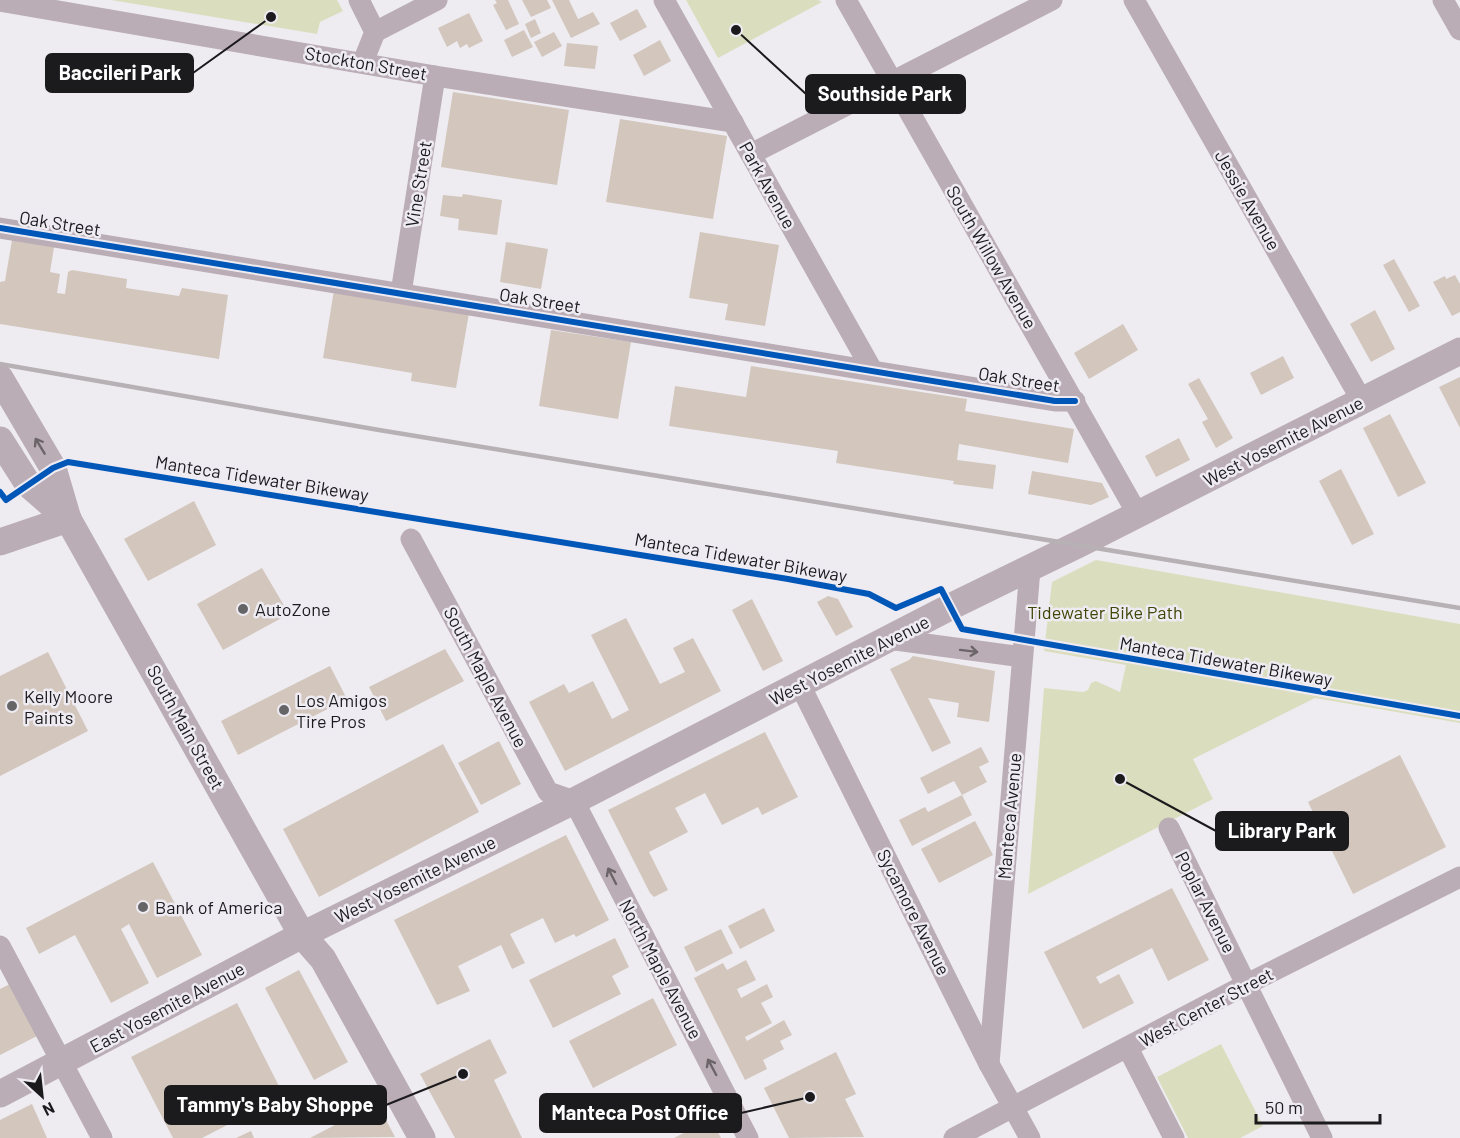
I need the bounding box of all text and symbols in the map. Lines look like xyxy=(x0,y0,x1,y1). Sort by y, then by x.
street label: Stockton Street xyxy=(303,41,429,85)
callout: Baccileri Park xyxy=(46,54,193,92)
text: Baccileri Park xyxy=(59,60,182,84)
callout: Southside Park xyxy=(806,75,965,113)
text: Southside Park xyxy=(818,81,953,105)
street label: Park Avenue xyxy=(735,138,801,232)
street label: Vine Street xyxy=(400,139,436,229)
street label: Jessie Avenue xyxy=(1211,146,1285,254)
street label: South Willow Avenue xyxy=(942,181,1042,333)
street label: Oak Street xyxy=(18,206,102,240)
street label: Oak Street xyxy=(498,283,582,317)
street label: Oak Street xyxy=(977,362,1061,396)
street label: West Yosemite Avenue xyxy=(1199,391,1367,491)
one-way arrow xyxy=(34,438,46,455)
street label: Manteca Tidewater Bikeway xyxy=(154,450,370,506)
street label: Manteca Tidewater Bikeway xyxy=(633,527,849,587)
place label: AutoZone xyxy=(255,598,331,620)
park label: Tidewater Bike Path xyxy=(1027,601,1183,623)
marker: AutoZone xyxy=(236,602,250,616)
street label: South Maple Avenue xyxy=(440,603,532,751)
street label: West Yosemite Avenue xyxy=(765,610,933,710)
street label: Manteca Tidewater Bikeway xyxy=(1118,631,1334,691)
one-way arrow xyxy=(959,645,979,656)
street label: South Main Street xyxy=(143,661,229,793)
place label: Kelly Moore Paints xyxy=(24,685,113,728)
place label: Los Amigos Tire Pros xyxy=(296,689,387,732)
marker: Kelly Moore Paints xyxy=(5,699,19,713)
marker: Los Amigos Tire Pros xyxy=(277,703,291,717)
street label: Manteca Avenue xyxy=(993,752,1025,880)
callout: Library Park xyxy=(1216,812,1348,850)
text: Library Park xyxy=(1228,818,1337,842)
street label: West Yosemite Avenue xyxy=(331,830,499,928)
street label: Sycamore Avenue xyxy=(873,845,955,979)
street label: Poplar Avenue xyxy=(1171,848,1241,956)
one-way arrow xyxy=(606,867,617,885)
street label: North Maple Avenue xyxy=(615,895,707,1043)
place label: Bank of America xyxy=(155,896,282,918)
marker: Bank of America xyxy=(136,900,150,914)
street label: East Yosemite Avenue xyxy=(86,957,248,1057)
street label: West Center Street xyxy=(1135,962,1277,1052)
one-way arrow xyxy=(706,1059,718,1076)
north arrow xyxy=(12,1066,72,1126)
callout: Tammy's Baby Shoppe xyxy=(165,1086,386,1124)
scale bar xyxy=(1256,1087,1380,1125)
text: Tammy's Baby Shoppe xyxy=(177,1092,374,1116)
callout: Manteca Post Office xyxy=(540,1094,741,1132)
text: 50 m xyxy=(1265,1096,1303,1118)
text: N xyxy=(40,1099,58,1121)
text: Manteca Post Office xyxy=(552,1100,729,1124)

